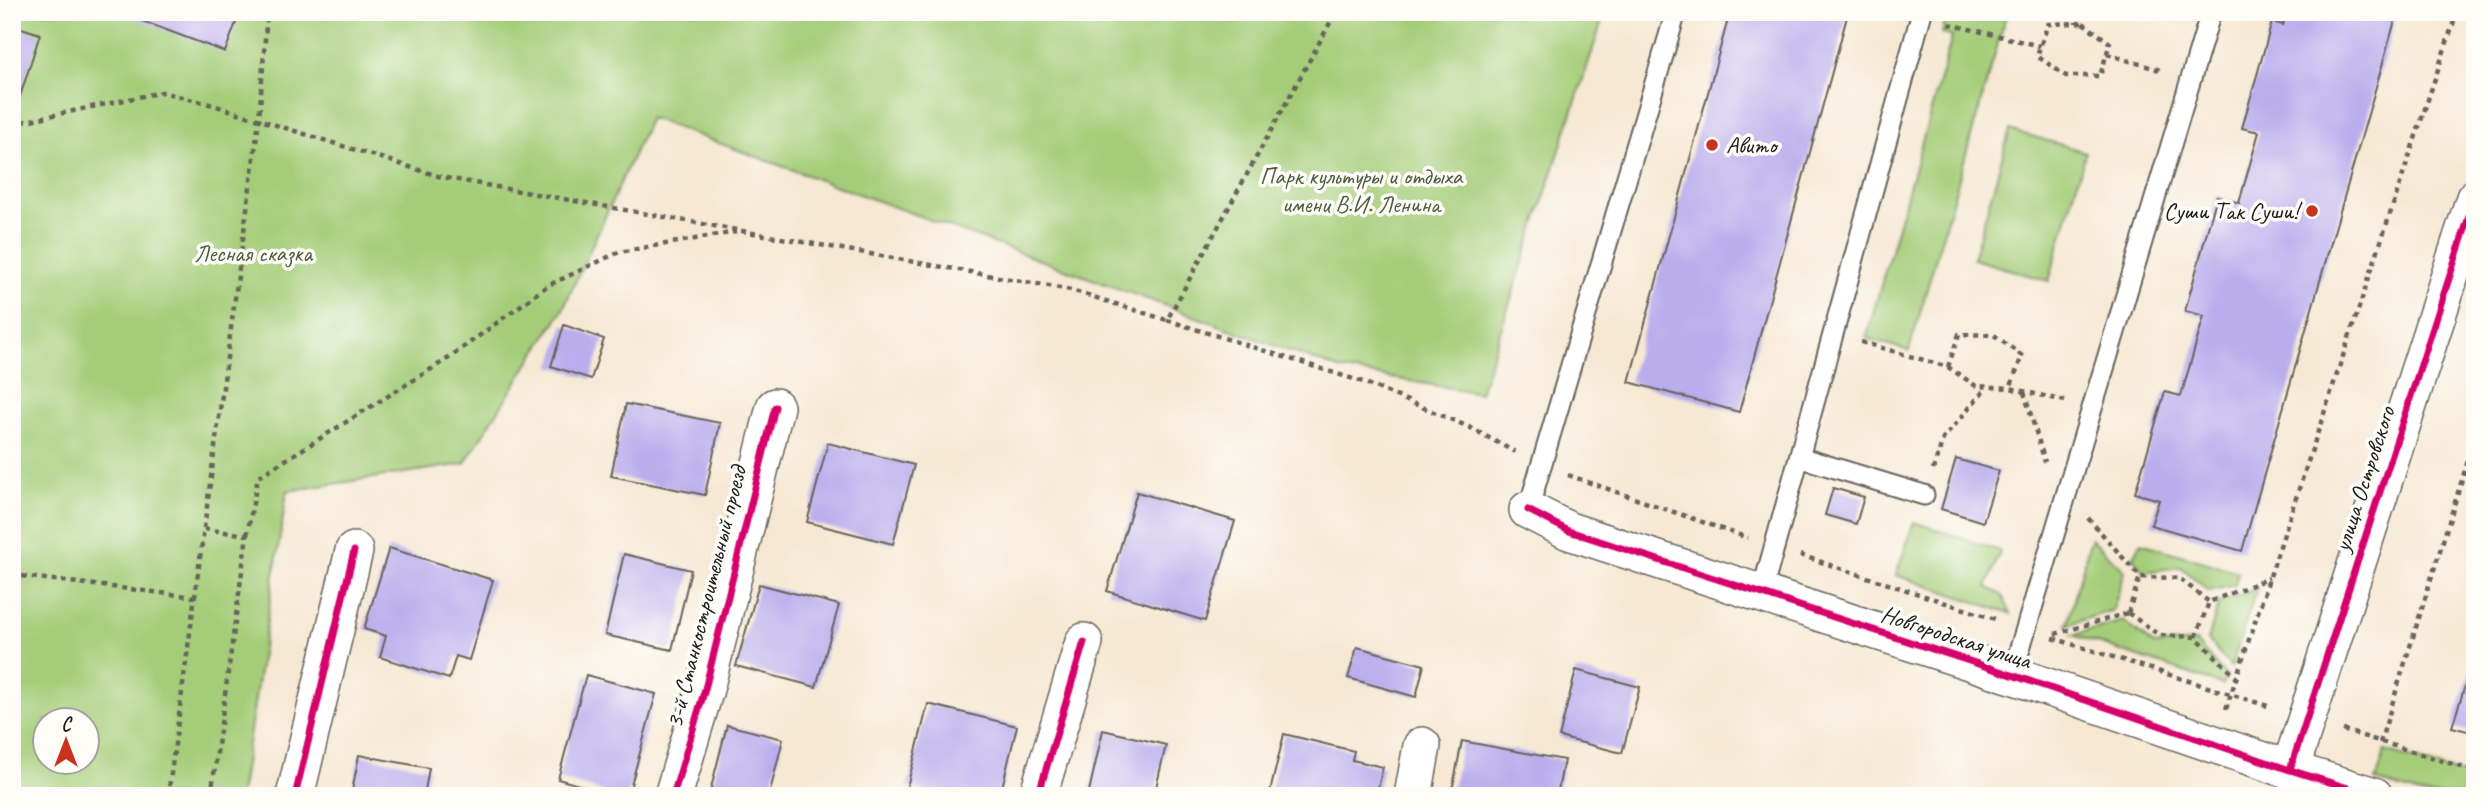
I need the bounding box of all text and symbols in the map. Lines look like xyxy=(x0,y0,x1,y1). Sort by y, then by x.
place label: Авито xyxy=(1726,130,1779,160)
marker: Авито xyxy=(1704,137,1720,153)
park label: Парк культуры и отдыха имени В.И. Ленина xyxy=(1260,161,1464,219)
place label: Суши Так Суши! xyxy=(2164,196,2303,226)
marker: Суши Так Суши! xyxy=(2304,203,2320,219)
park label: Лесная сказка xyxy=(194,238,313,268)
street label: улица Островского xyxy=(2326,401,2402,557)
street label: 3-й Станкостроительный проезд xyxy=(659,461,754,731)
street label: Новгородская улица xyxy=(1877,599,2036,676)
north arrow xyxy=(32,706,102,776)
text: С xyxy=(61,713,73,737)

